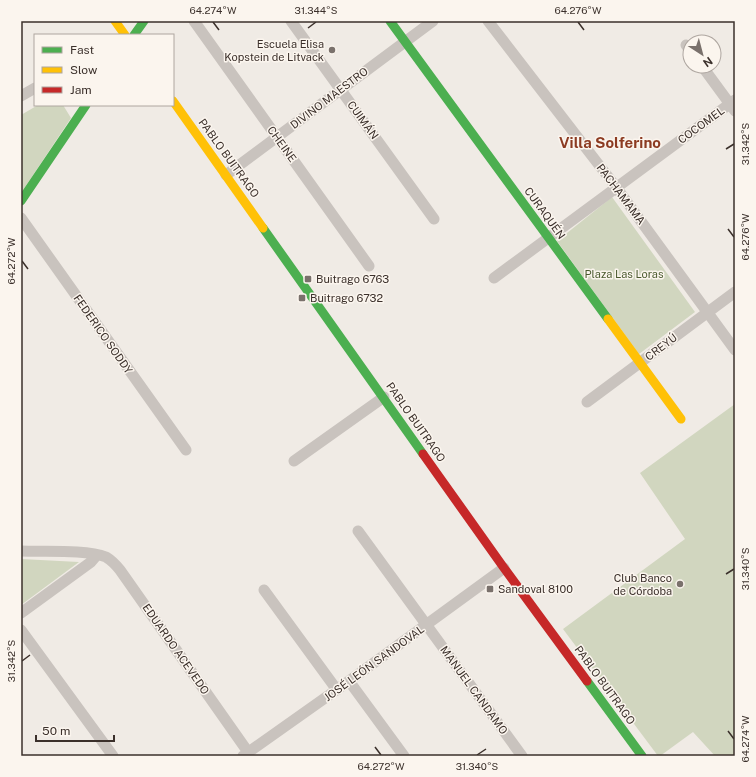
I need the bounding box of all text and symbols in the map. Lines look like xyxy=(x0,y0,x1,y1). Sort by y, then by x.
text: 64.274°W xyxy=(189,4,237,16)
text: 31.344°S xyxy=(295,4,338,16)
text: 64.276°W xyxy=(554,4,602,16)
legend xyxy=(34,34,174,106)
north arrow xyxy=(682,34,722,74)
place label: Escuela Elisa Kopstein de Litvack xyxy=(224,38,324,63)
text: Fast xyxy=(70,43,95,57)
marker: Escuela Elisa Kopstein de Litvack xyxy=(327,45,337,55)
text: N xyxy=(701,55,715,69)
text: Slow xyxy=(70,63,98,77)
street label: DIVINO MAESTRO xyxy=(288,65,370,131)
text: Jam xyxy=(70,83,92,97)
street label: CUIMÁN xyxy=(345,98,382,141)
street label: COCOMEL xyxy=(676,104,726,146)
street label: PABLO BUITRAGO xyxy=(196,116,262,200)
text: 31.342°S xyxy=(739,122,751,165)
street label: CHEINE xyxy=(265,124,299,164)
district label: Villa Solferino xyxy=(559,134,661,151)
street label: PACHAMAMA xyxy=(594,161,648,227)
street label: CURAQUÉN xyxy=(522,184,569,241)
text: 64.276°W xyxy=(739,213,751,261)
text: 64.272°W xyxy=(5,237,17,285)
park label: Plaza Las Loras xyxy=(585,268,664,280)
place label: Buitrago 6763 xyxy=(316,273,389,285)
marker: Buitrago 6763 xyxy=(303,274,313,284)
street label: FEDERICO SODDY xyxy=(71,292,135,376)
place label: Buitrago 6732 xyxy=(310,292,383,304)
marker: Buitrago 6732 xyxy=(297,293,307,303)
street label: CREYÚ xyxy=(642,330,679,363)
street label: PABLO BUITRAGO xyxy=(384,380,448,464)
text: 31.340°S xyxy=(739,547,751,590)
place label: Club Banco de Córdoba xyxy=(613,572,672,597)
marker: Club Banco de Córdoba xyxy=(675,579,685,589)
place label: Sandoval 8100 xyxy=(498,583,573,595)
marker: Sandoval 8100 xyxy=(485,584,495,594)
street label: EDUARDO ACEVEDO xyxy=(140,602,212,696)
street label: JOSÉ LEÓN SANDOVAL xyxy=(321,622,426,703)
text: 31.342°S xyxy=(5,639,17,682)
street label: PABLO BUITRAGO xyxy=(572,643,638,727)
street label: MANUEL CANDAMO xyxy=(438,644,510,736)
text: 64.274°W xyxy=(739,715,751,763)
scale bar xyxy=(36,717,114,743)
text: 50 m xyxy=(42,724,70,738)
text: 64.272°W xyxy=(357,760,405,772)
text: 31.340°S xyxy=(456,760,499,772)

